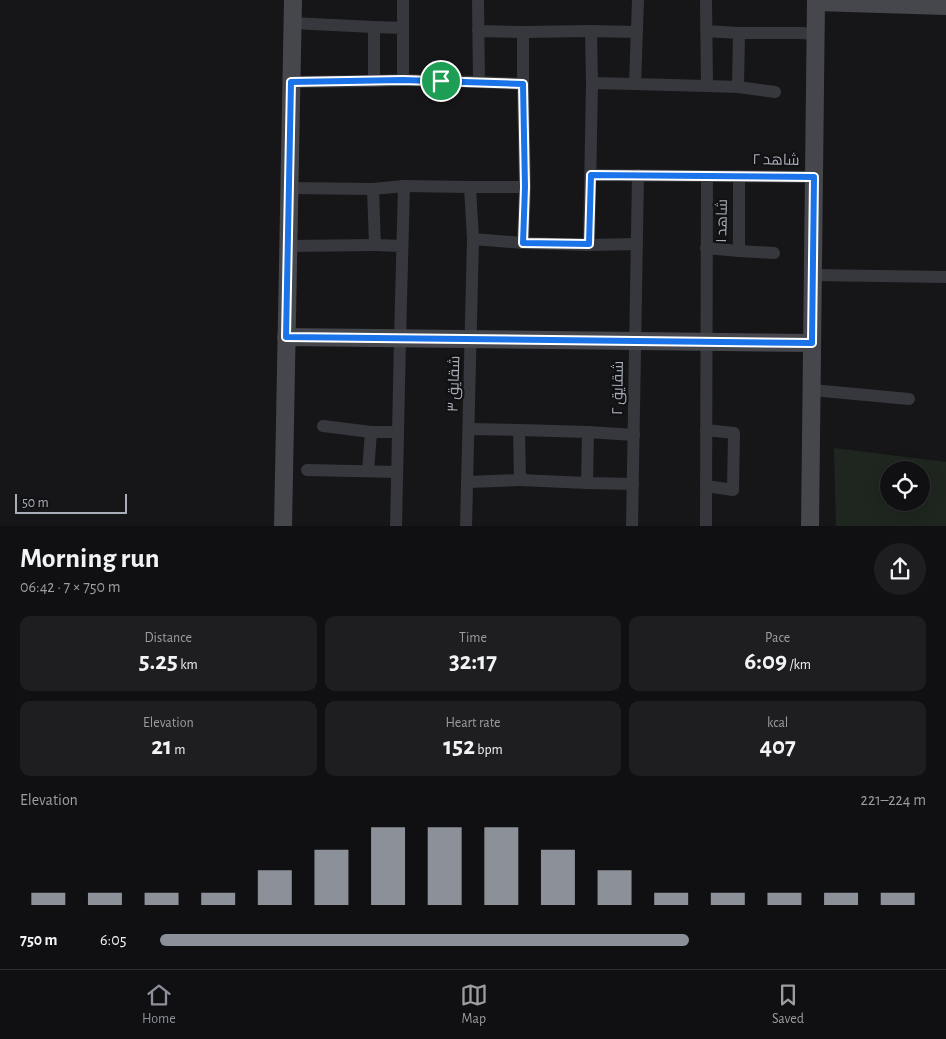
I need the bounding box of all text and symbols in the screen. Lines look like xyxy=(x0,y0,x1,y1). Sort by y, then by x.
pin xyxy=(420,60,462,102)
icon: arrive xyxy=(427,67,455,95)
street label: شاهد ۲ xyxy=(752,151,800,168)
street label: شاهد ۱ xyxy=(713,199,730,243)
street label: شقایق ۳ xyxy=(445,355,464,413)
street label: شقایق ۲ xyxy=(609,361,628,415)
map controls xyxy=(880,461,930,511)
button: locate xyxy=(880,461,930,511)
scale bar xyxy=(15,492,128,515)
text: 50 m xyxy=(22,496,49,510)
button: share xyxy=(874,543,926,595)
text: Morning run xyxy=(20,545,160,573)
text: 06:42 · 7 × 750 m xyxy=(20,579,120,595)
text: Distance xyxy=(145,631,192,645)
text: Time xyxy=(459,631,487,645)
text: Pace xyxy=(765,631,790,645)
text: 5.25 xyxy=(139,649,178,674)
text: 32:17 xyxy=(449,649,497,674)
text: 6:09 xyxy=(744,649,787,674)
text: km xyxy=(178,658,198,672)
text: /km xyxy=(787,658,811,672)
text: Elevation xyxy=(143,716,194,730)
text: Heart rate xyxy=(446,716,500,730)
text: kcal xyxy=(767,716,788,730)
text: 21 xyxy=(151,734,172,759)
text: 152 xyxy=(443,734,475,759)
text: 407 xyxy=(759,734,796,759)
text: m xyxy=(172,743,185,757)
text: bpm xyxy=(475,743,503,757)
text: Elevation xyxy=(20,792,78,808)
text: 221–224 m xyxy=(861,792,926,808)
text: 750 m xyxy=(20,932,58,948)
text: 6:05 xyxy=(100,932,126,948)
tab: Home xyxy=(142,981,176,1028)
tab: Map xyxy=(460,981,488,1028)
tab: Saved xyxy=(772,981,804,1028)

